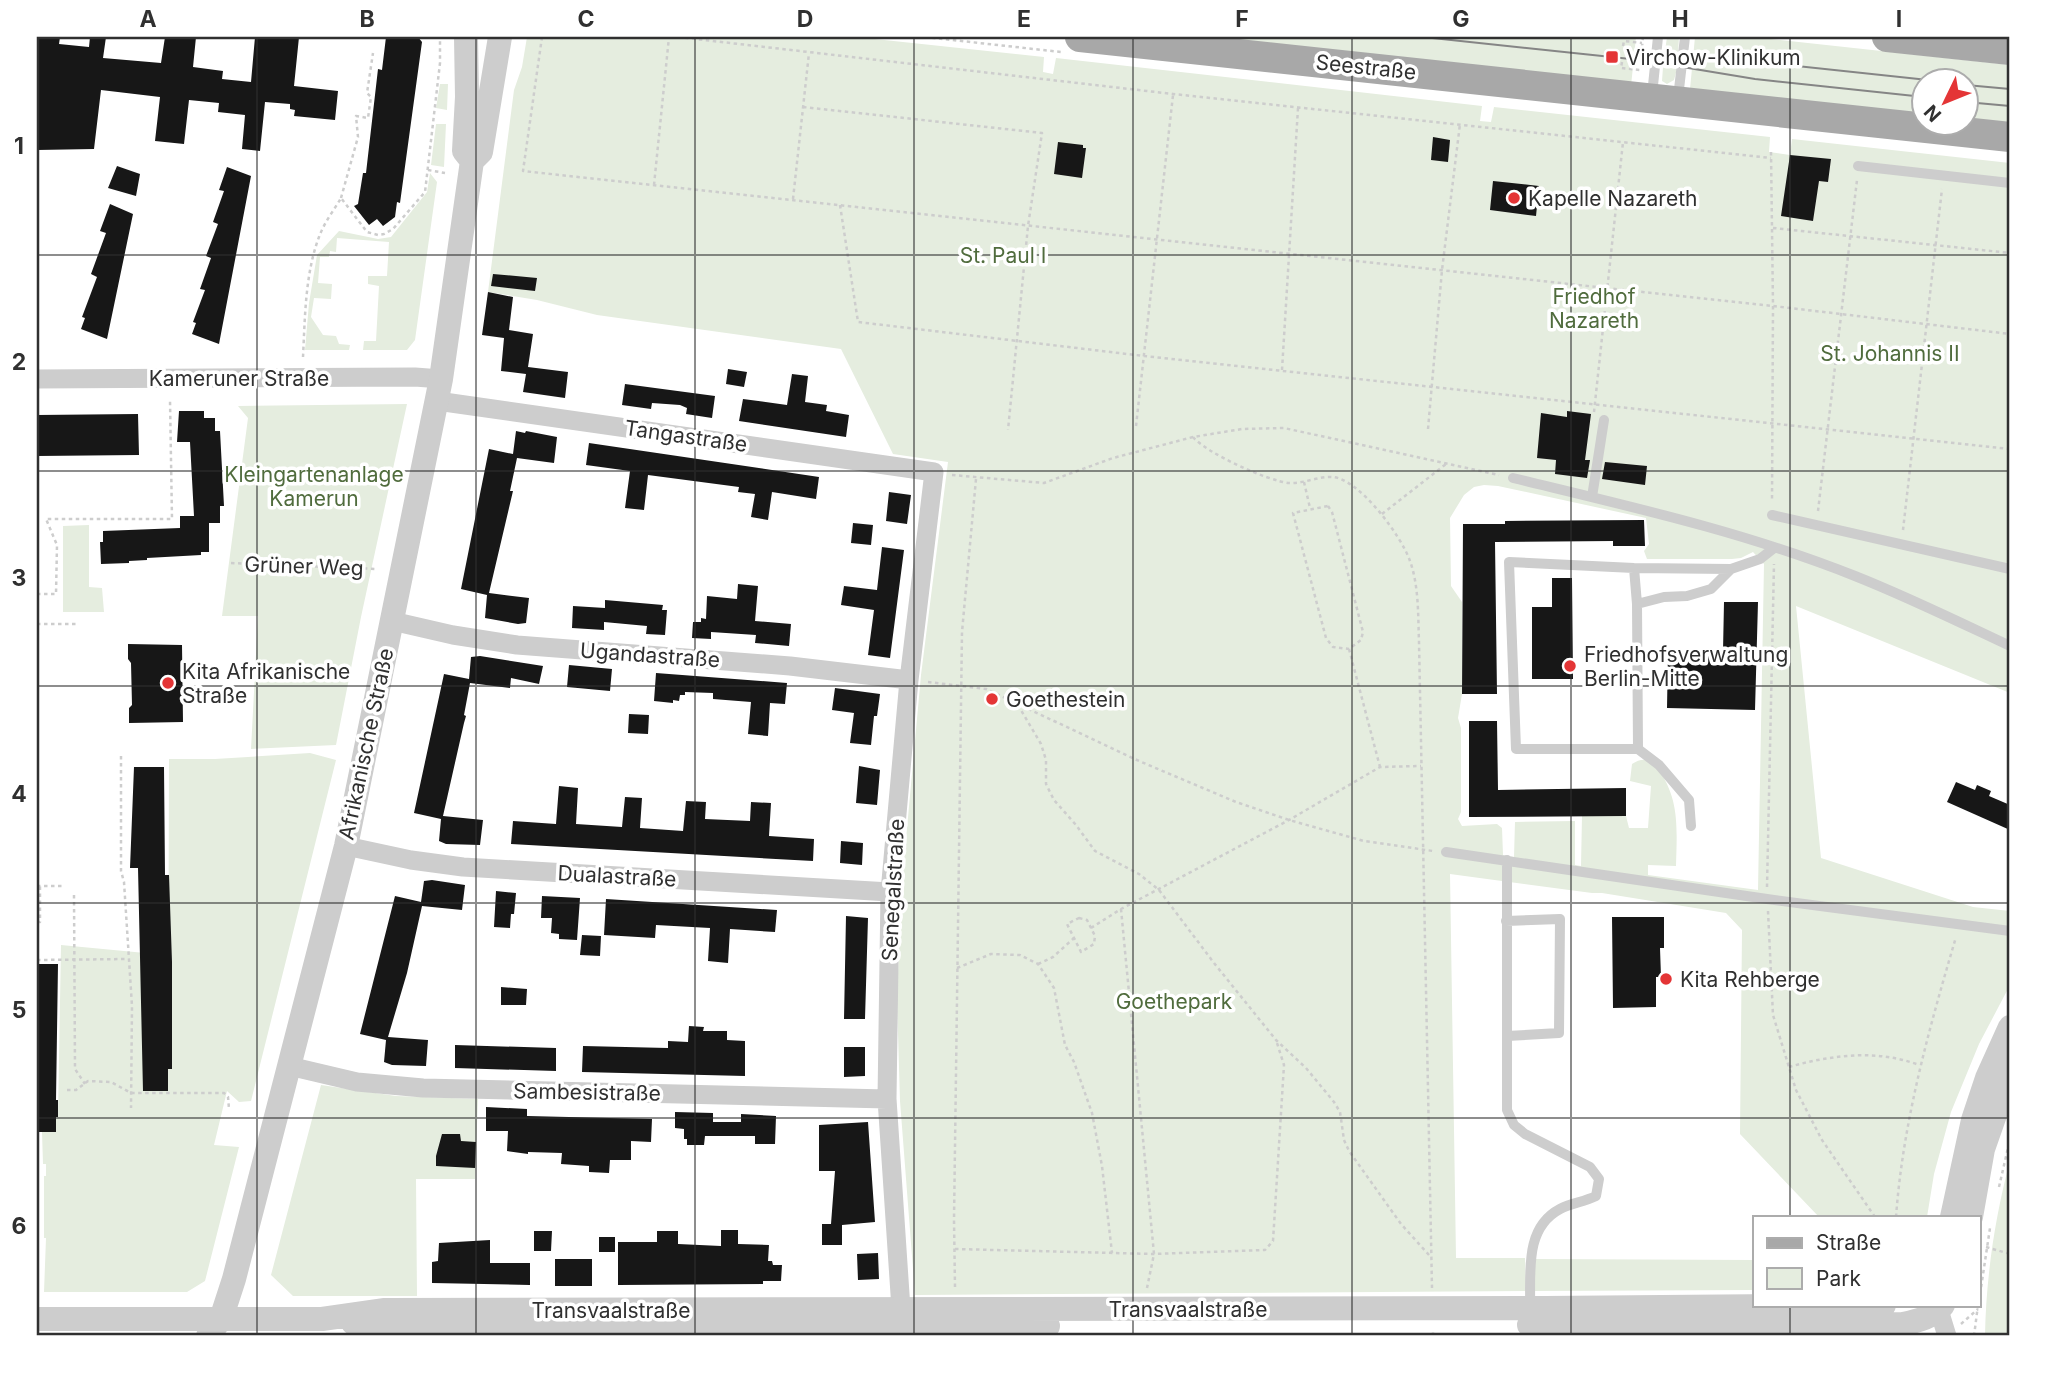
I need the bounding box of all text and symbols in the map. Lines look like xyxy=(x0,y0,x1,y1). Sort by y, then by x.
text: A xyxy=(139,5,157,33)
text: B xyxy=(359,5,375,33)
text: C xyxy=(577,5,595,33)
text: D xyxy=(797,5,813,33)
text: E xyxy=(1017,5,1031,33)
text: F xyxy=(1235,5,1249,33)
text: G xyxy=(1452,5,1470,33)
text: H xyxy=(1671,5,1689,33)
text: I xyxy=(1896,5,1902,33)
place label: Virchow-Klinikum xyxy=(1626,45,1801,70)
street label: Seestraße xyxy=(1315,49,1417,85)
marker: Virchow-Klinikum xyxy=(1604,49,1620,65)
north arrow xyxy=(1910,66,1980,136)
text: N xyxy=(1920,100,1946,126)
text: 1 xyxy=(14,132,24,160)
place label: Kapelle Nazareth xyxy=(1528,186,1697,211)
marker: Kapelle Nazareth xyxy=(1506,190,1522,206)
park label: St. Paul I xyxy=(960,243,1046,268)
park label: Friedhof Nazareth xyxy=(1549,284,1639,333)
park label: St. Johannis II xyxy=(1820,341,1960,366)
text: 2 xyxy=(12,348,26,376)
street label: Kameruner Straße xyxy=(149,366,329,391)
street label: Tangastraße xyxy=(623,415,749,457)
park label: Kleingartenanlage Kamerun xyxy=(224,462,404,511)
street label: Grüner Weg xyxy=(244,551,364,581)
text: 3 xyxy=(12,564,26,592)
street label: Ugandastraße xyxy=(579,638,721,672)
place label: Friedhofsverwaltung Berlin-Mitte xyxy=(1584,642,1788,691)
street label: Afrikanische Straße xyxy=(333,646,399,842)
marker: Friedhofsverwaltung Berlin-Mitte xyxy=(1562,658,1578,674)
place label: Kita Afrikanische Straße xyxy=(182,659,350,708)
marker: Kita Afrikanische Straße xyxy=(160,675,176,691)
place label: Goethestein xyxy=(1006,687,1126,712)
marker: Goethestein xyxy=(984,691,1000,707)
text: 4 xyxy=(11,780,27,808)
street label: Senegalstraße xyxy=(877,818,909,962)
street label: Dualastraße xyxy=(557,860,677,892)
place label: Kita Rehberge xyxy=(1680,967,1820,992)
marker: Kita Rehberge xyxy=(1658,971,1674,987)
park label: Goethepark xyxy=(1116,989,1233,1014)
text: 5 xyxy=(12,996,26,1024)
street label: Sambesistraße xyxy=(513,1078,661,1106)
text: 6 xyxy=(12,1212,26,1240)
legend xyxy=(1753,1216,1980,1306)
text: Straße xyxy=(1816,1230,1881,1255)
text: Park xyxy=(1816,1266,1861,1291)
street label: Transvaalstraße xyxy=(1109,1297,1267,1322)
street label: Transvaalstraße xyxy=(532,1298,690,1323)

